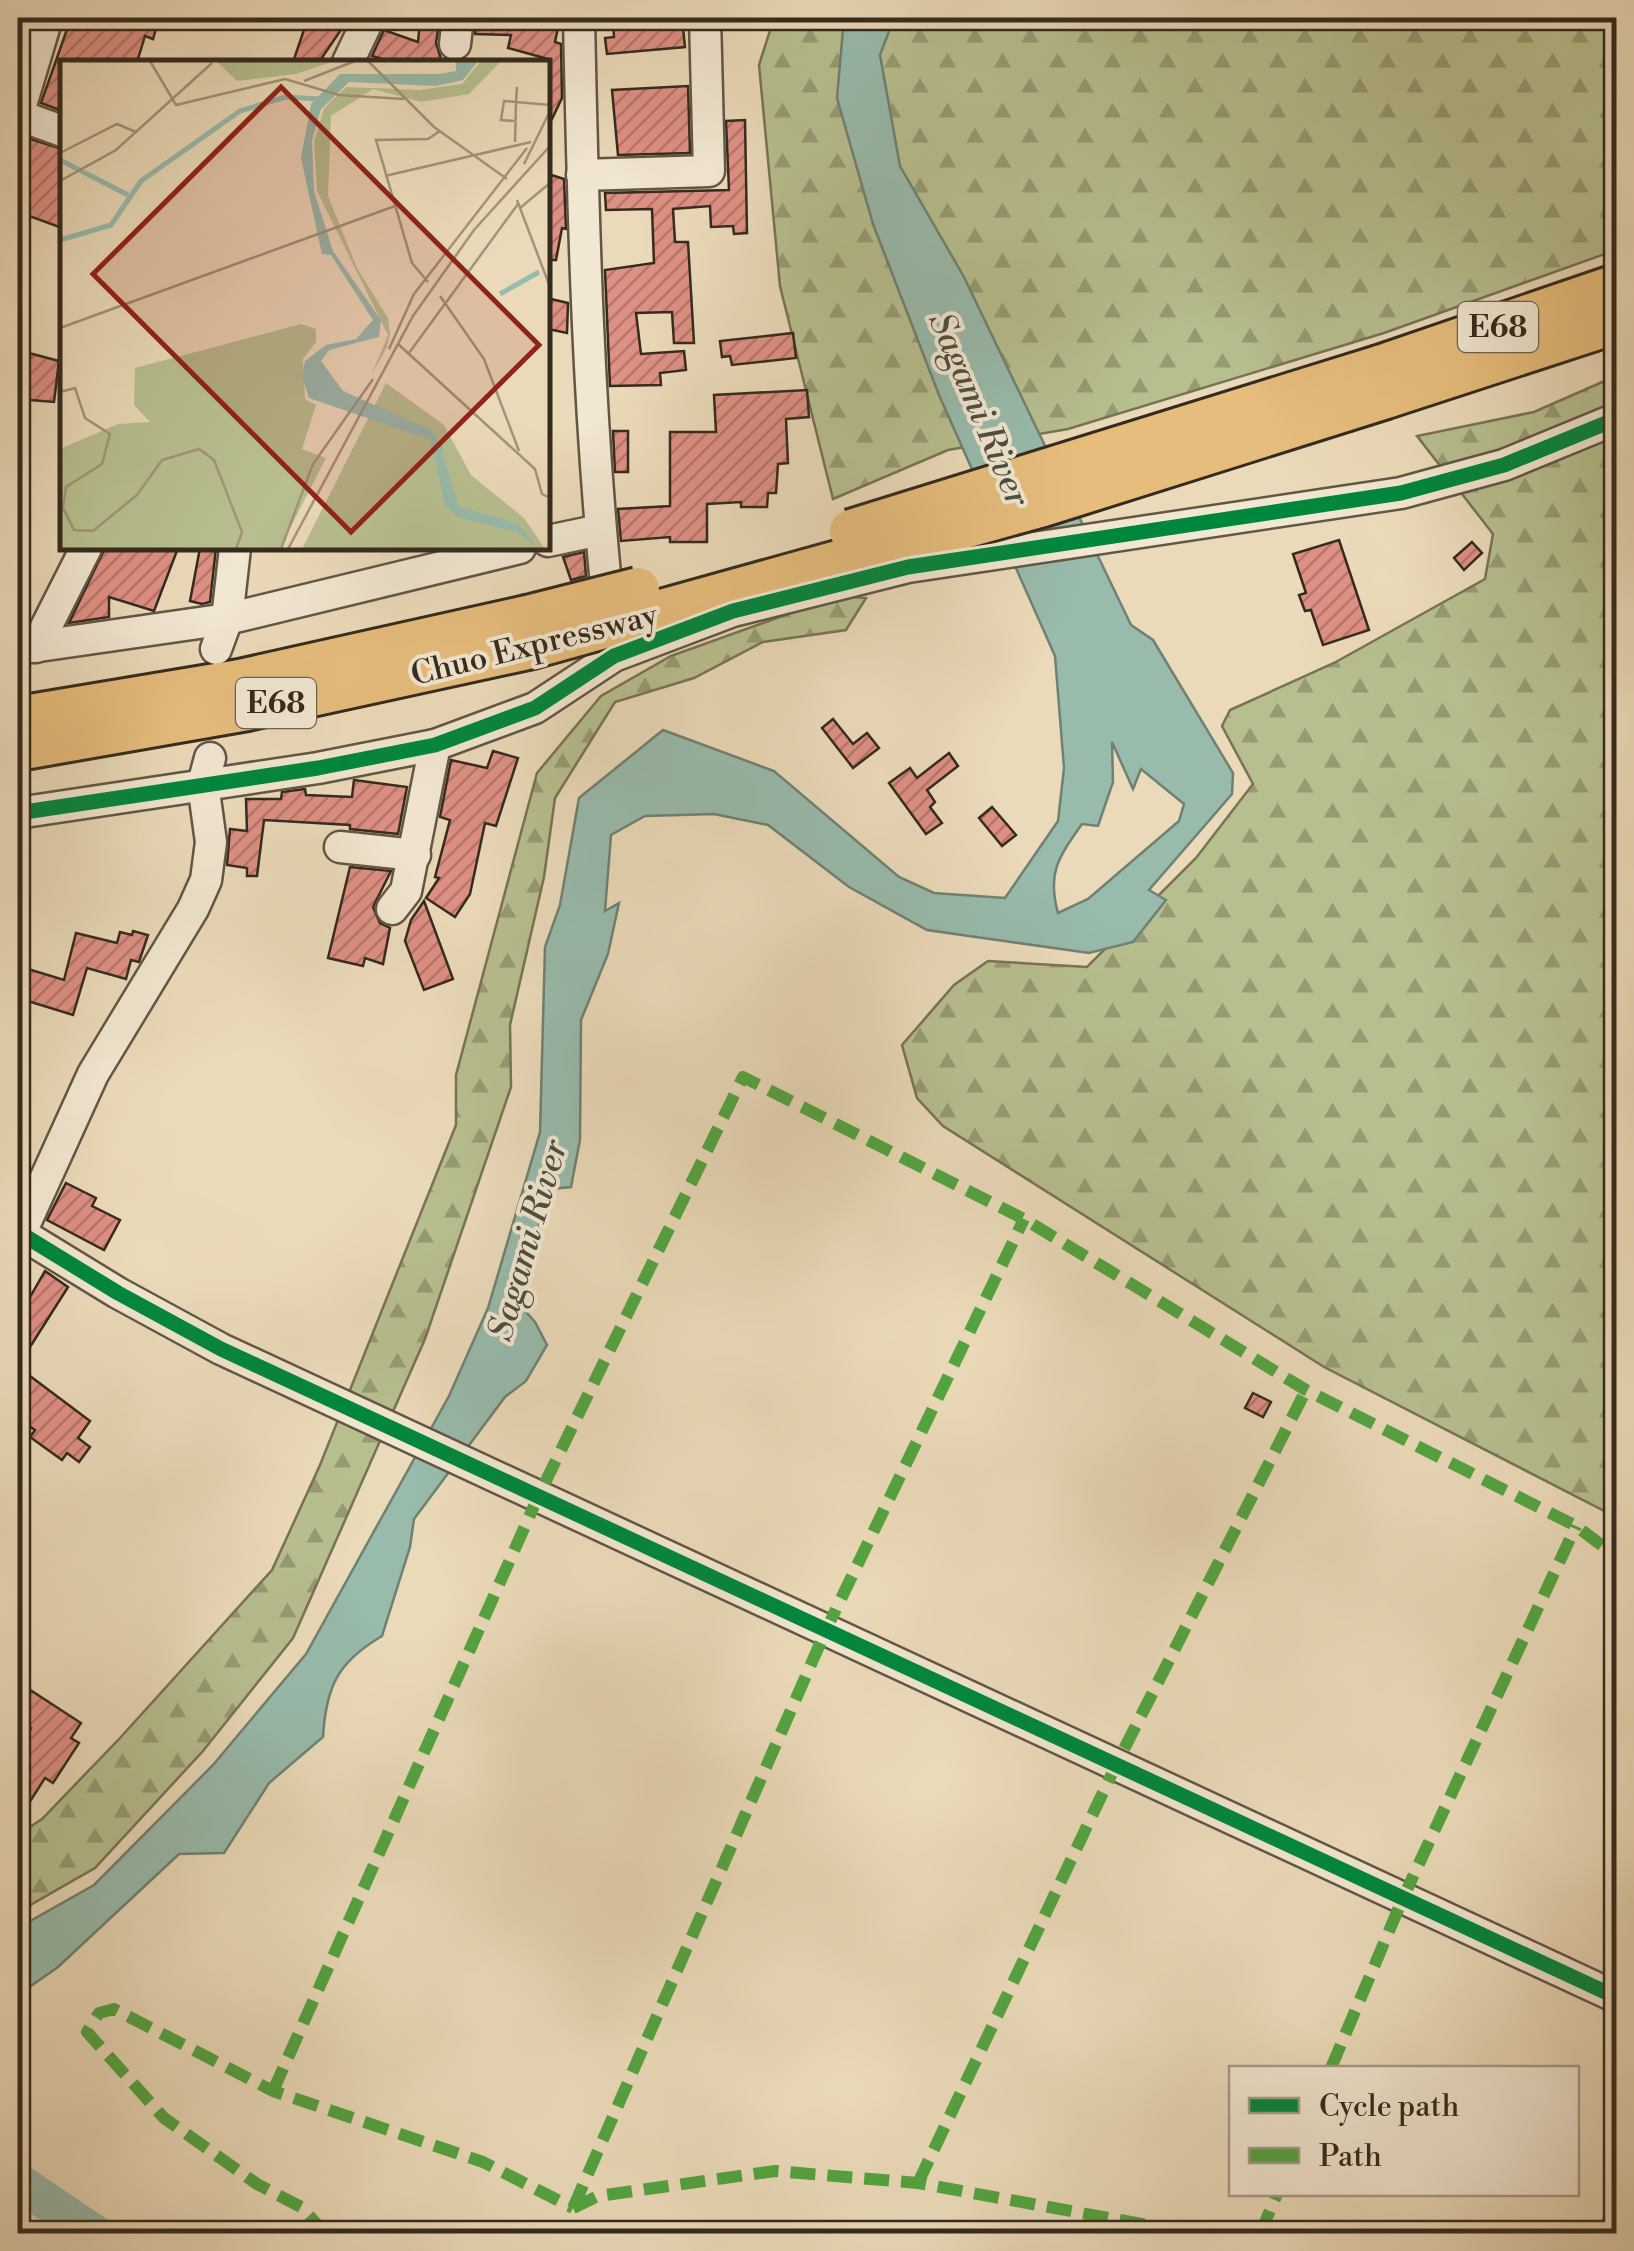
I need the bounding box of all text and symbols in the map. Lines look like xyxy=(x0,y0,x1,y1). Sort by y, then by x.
inset map xyxy=(60,60,550,550)
road number: E68 xyxy=(1458,302,1538,352)
water label: Sagami River xyxy=(918,306,1039,514)
street label: Chuo Expressway xyxy=(407,595,662,695)
road number: E68 xyxy=(236,678,316,728)
water label: Sagami River xyxy=(479,1134,578,1346)
legend xyxy=(1229,2066,1579,2196)
text: Cycle path xyxy=(1319,2088,1459,2126)
text: Path xyxy=(1319,2138,1382,2176)

